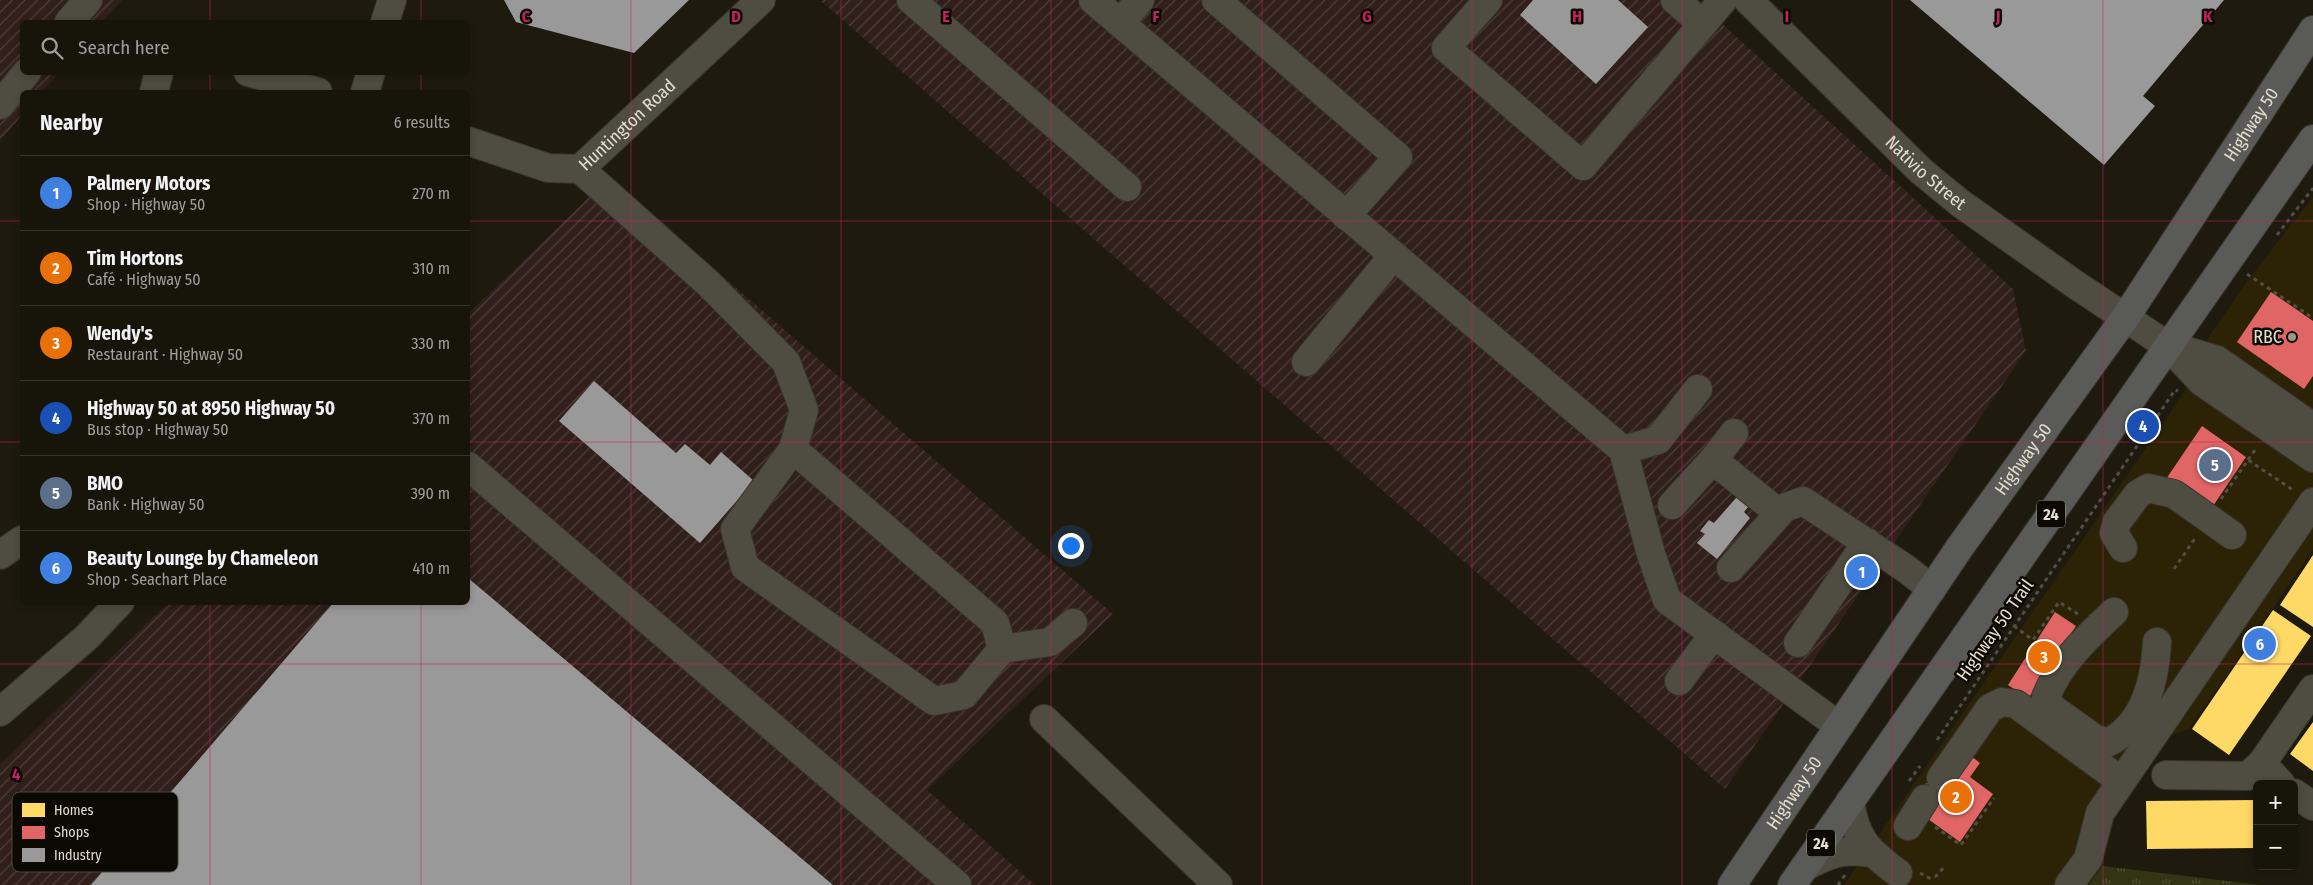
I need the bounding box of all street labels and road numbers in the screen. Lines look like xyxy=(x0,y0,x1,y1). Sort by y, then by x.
street label: Huntington Road xyxy=(574,74,680,175)
street label: Highway 50 xyxy=(2219,84,2283,166)
street label: Nativio Street xyxy=(1881,131,1970,215)
street label: Highway 50 xyxy=(1990,419,2057,499)
road number: 24 xyxy=(2037,500,2065,528)
street label: Highway 50 Trail xyxy=(1952,575,2038,685)
street label: Highway 50 xyxy=(1762,752,1827,834)
road number: 24 xyxy=(1807,830,1835,856)

